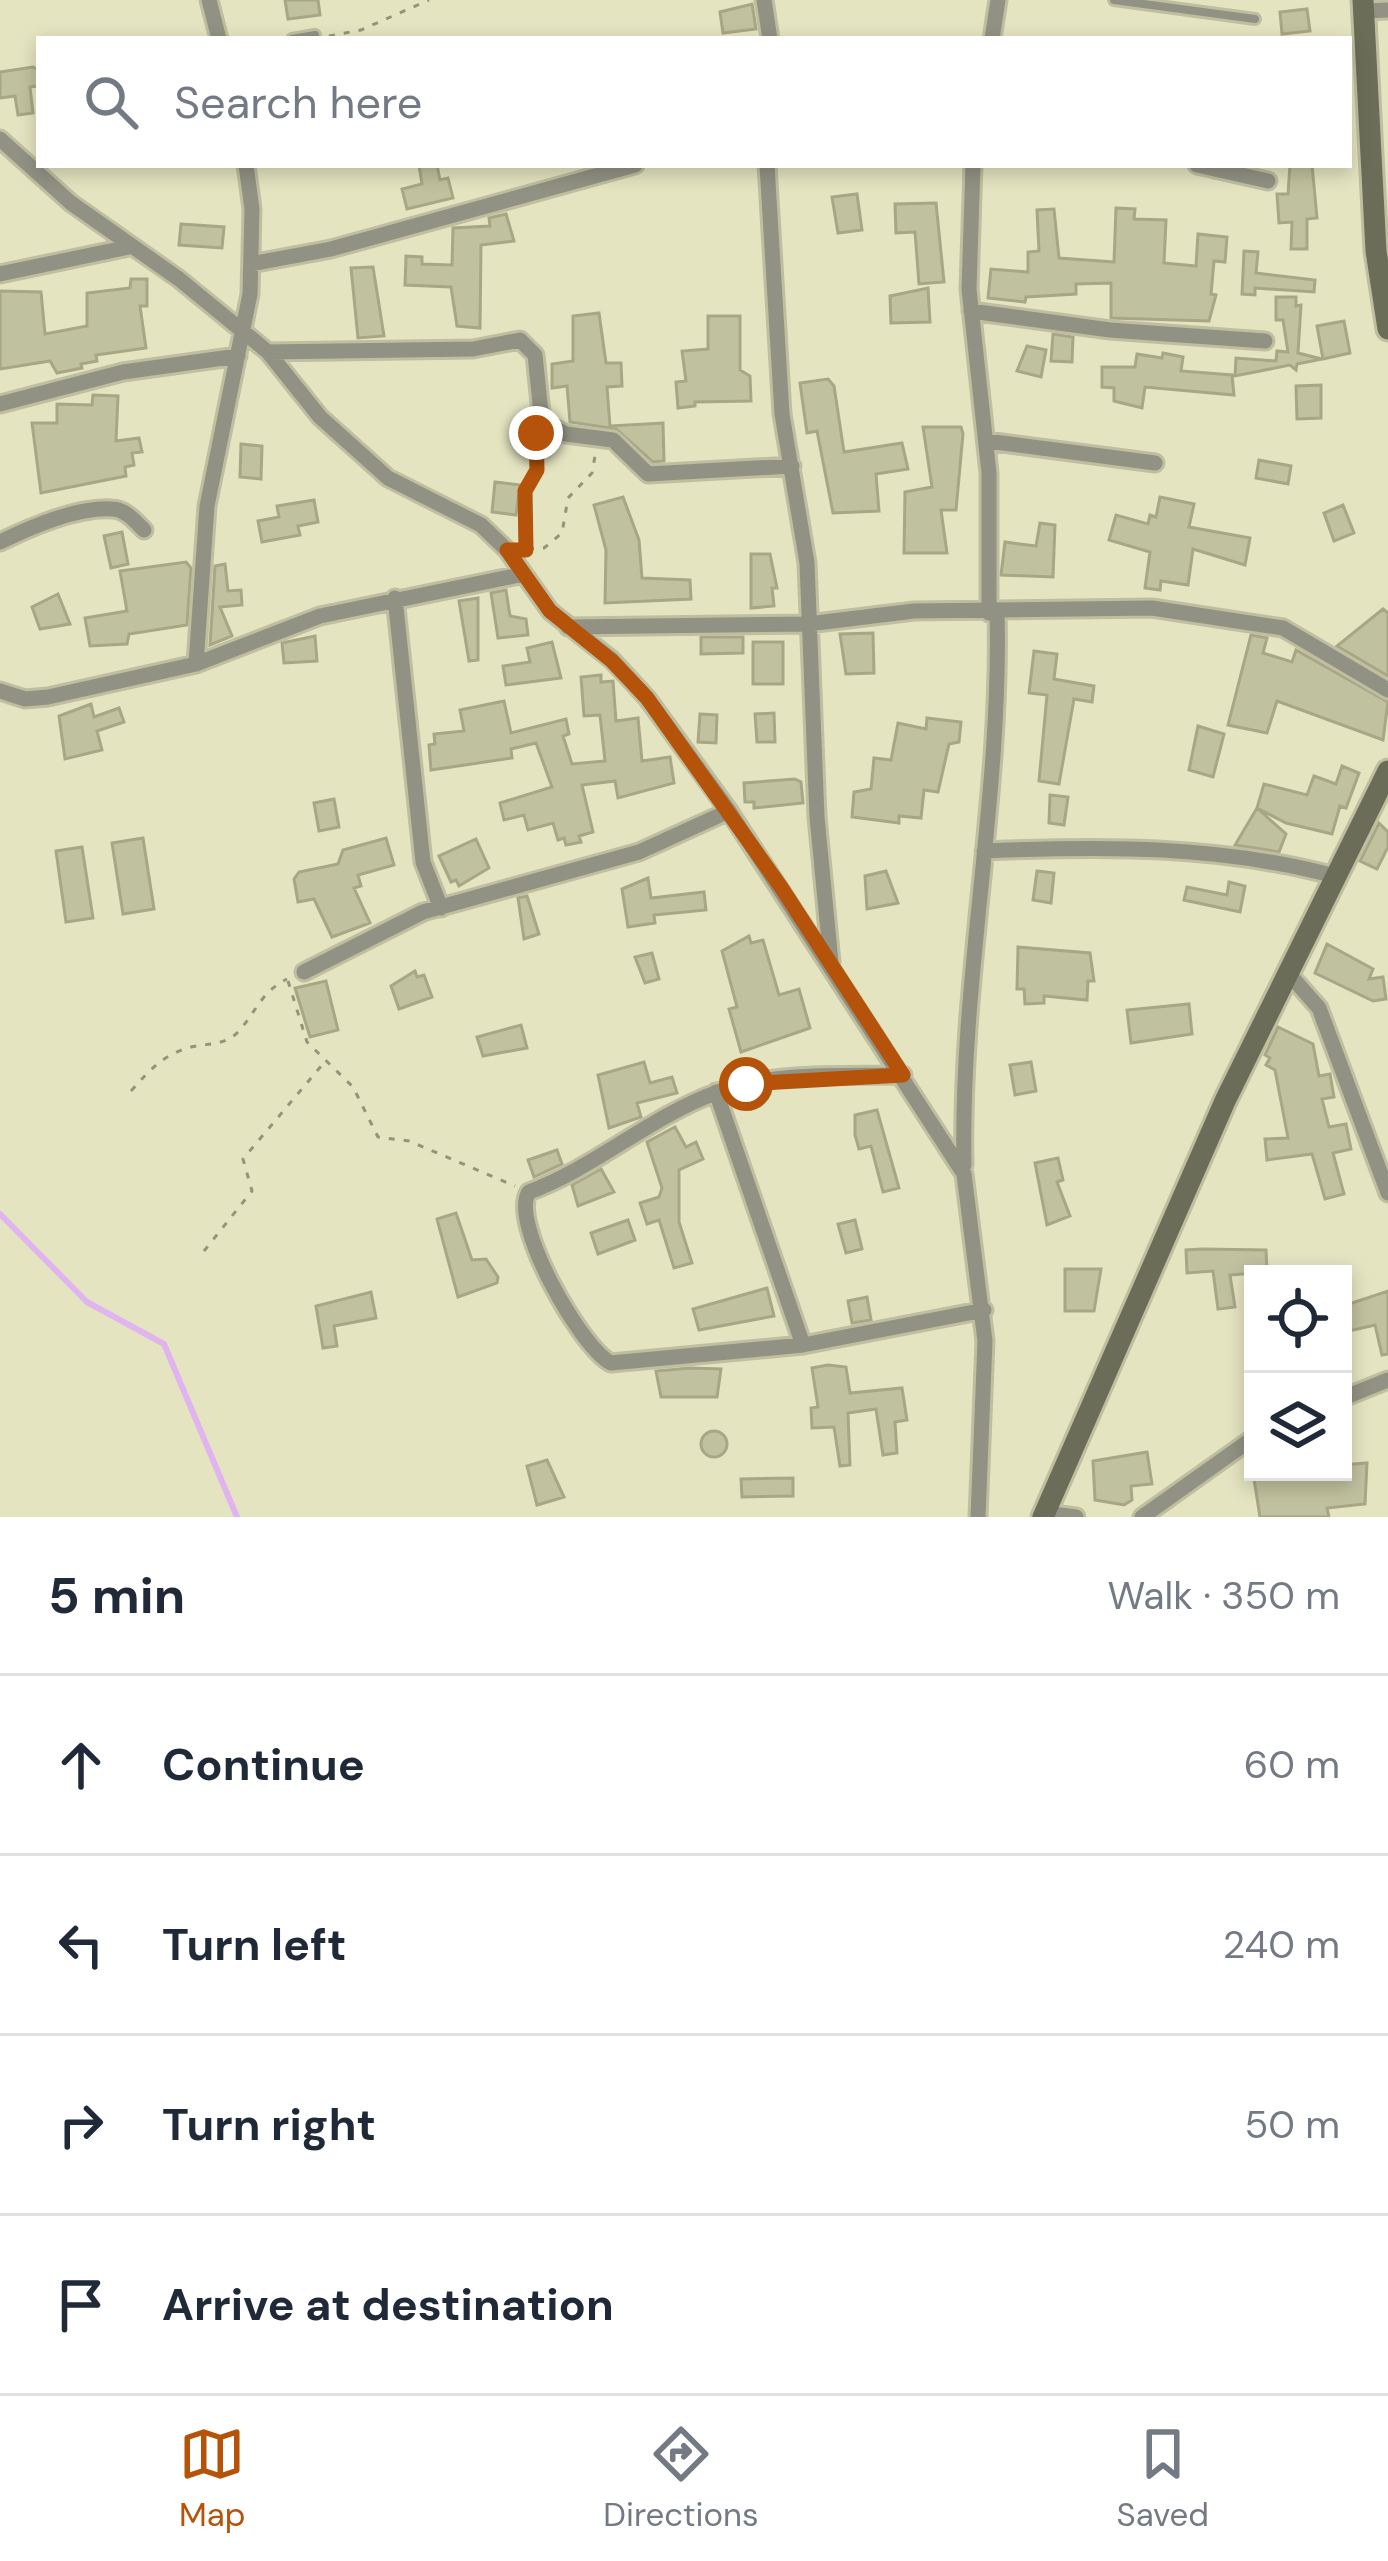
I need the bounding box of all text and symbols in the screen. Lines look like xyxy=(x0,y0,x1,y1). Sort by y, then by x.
search box xyxy=(36,36,1352,168)
icon: search xyxy=(78,69,144,135)
text: Search here xyxy=(174,73,422,132)
route end xyxy=(509,406,563,460)
route start xyxy=(719,1057,773,1111)
map controls xyxy=(1244,1265,1352,1481)
button: locate xyxy=(1244,1265,1352,1373)
button: layers xyxy=(1244,1373,1352,1481)
text: 5 min xyxy=(48,1562,185,1629)
text: Walk · 350 m xyxy=(1107,1570,1340,1621)
icon: ahead xyxy=(48,1732,114,1798)
text: Continue xyxy=(162,1735,365,1794)
text: 60 m xyxy=(1244,1739,1340,1790)
icon: left xyxy=(48,1912,114,1978)
text: Turn left xyxy=(162,1915,346,1974)
text: 240 m xyxy=(1223,1919,1340,1970)
icon: right xyxy=(48,2092,114,2158)
text: Turn right xyxy=(162,2095,376,2154)
text: 50 m xyxy=(1244,2099,1340,2150)
icon: arrive xyxy=(48,2272,114,2338)
text: Arrive at destination xyxy=(162,2275,614,2334)
tab: Map xyxy=(179,2421,245,2536)
tab: Directions xyxy=(603,2421,759,2536)
tab: Saved xyxy=(1117,2421,1209,2536)

